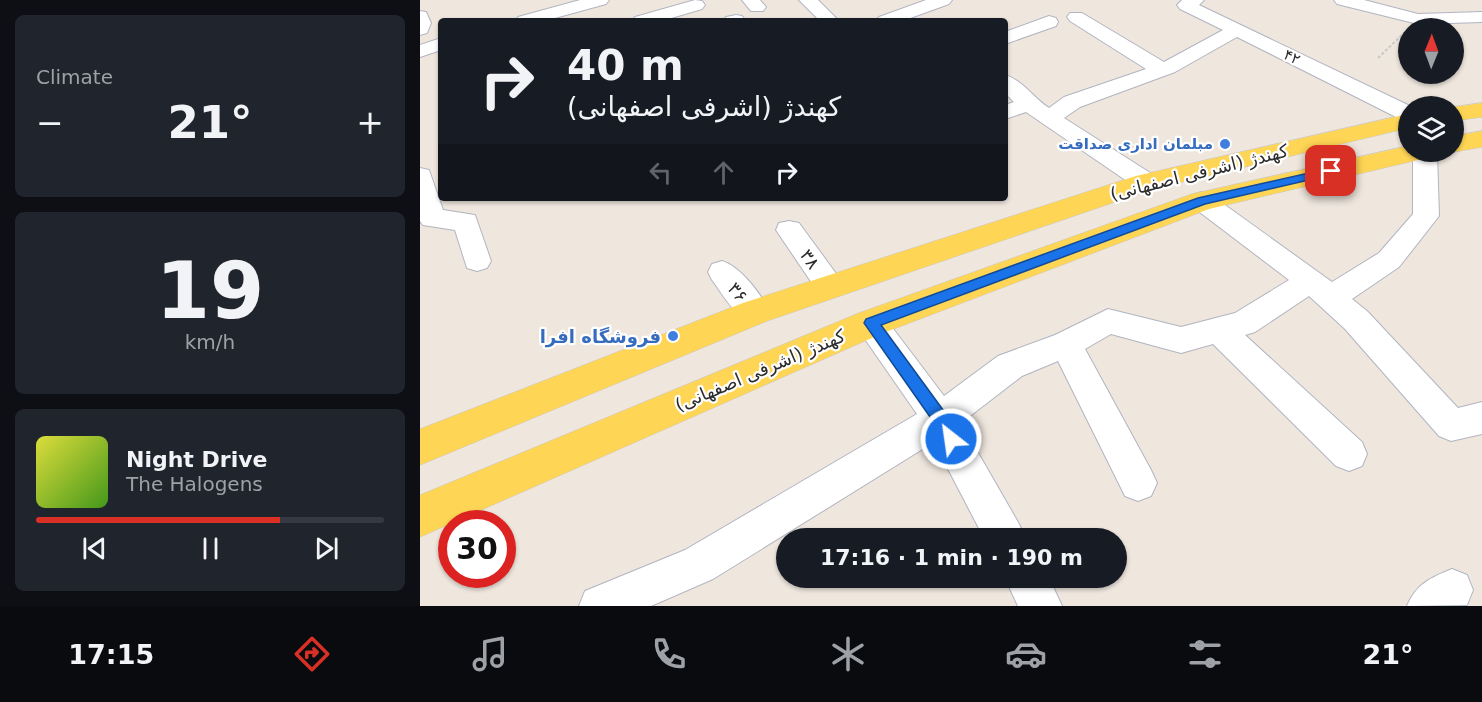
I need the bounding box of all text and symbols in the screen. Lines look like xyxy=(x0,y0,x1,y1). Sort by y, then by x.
north arrow xyxy=(1398,18,1464,84)
map controls xyxy=(1398,18,1464,162)
text: 40 m xyxy=(567,41,684,90)
icon: right xyxy=(468,42,546,120)
street label: ۴۲ xyxy=(1281,45,1303,69)
text: Climate xyxy=(36,65,113,89)
text: کهندژ (اشرفی اصفهانی) xyxy=(567,91,841,122)
text: 21° xyxy=(167,96,253,149)
button: layers xyxy=(1398,96,1464,162)
text: − xyxy=(36,103,64,142)
text: + xyxy=(356,103,384,142)
place label: مبلمان اداری صداقت xyxy=(1058,135,1213,153)
marker: مبلمان اداری صداقت xyxy=(1218,137,1232,151)
street label: کهندژ (اشرفی اصفهانی) xyxy=(1108,140,1291,205)
pin xyxy=(1305,145,1356,196)
icon: arrive xyxy=(1314,154,1347,187)
icon: left xyxy=(644,156,677,189)
icon: ahead xyxy=(707,156,740,189)
icon: right xyxy=(770,156,803,189)
street label: ۳۸ xyxy=(796,245,824,273)
text: 19 xyxy=(156,246,264,336)
street label: ۳۶ xyxy=(724,278,752,306)
street label: کهندژ (اشرفی اصفهانی) xyxy=(672,324,849,416)
place label: فروشگاه افرا xyxy=(540,326,661,348)
marker: فروشگاه افرا xyxy=(666,329,680,343)
text: km/h xyxy=(185,330,235,354)
position arrow xyxy=(919,407,983,471)
text: Night Drive xyxy=(126,447,267,472)
text: The Halogens xyxy=(126,472,263,496)
speed limit sign: 30 xyxy=(438,510,516,588)
icon: previous xyxy=(78,532,111,565)
icon: pause xyxy=(194,532,227,565)
icon: next xyxy=(310,532,343,565)
text: 17:16 · 1 min · 190 m xyxy=(820,545,1083,570)
icon: directions xyxy=(291,633,333,675)
icon: music xyxy=(469,633,511,675)
icon: phone xyxy=(648,633,690,675)
icon: climate xyxy=(827,633,869,675)
icon: car xyxy=(1005,633,1047,675)
icon: filters xyxy=(1184,633,1226,675)
text: 17:15 xyxy=(68,639,154,670)
text: 21° xyxy=(1363,639,1414,670)

